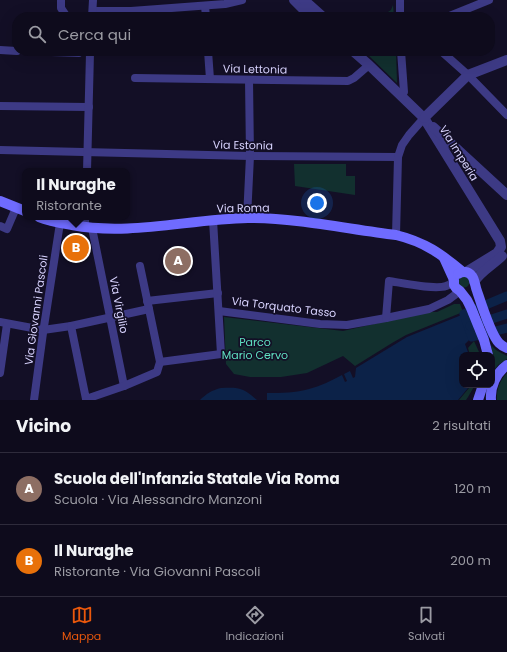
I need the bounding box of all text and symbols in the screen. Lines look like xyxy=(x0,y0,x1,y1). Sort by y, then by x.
search box xyxy=(12,12,495,56)
icon: search xyxy=(26,23,48,45)
text: Cerca qui xyxy=(58,24,131,45)
street label: Via Lettonia xyxy=(223,60,287,78)
street label: Via Imperia xyxy=(436,122,482,184)
street label: Via Estonia xyxy=(213,136,273,154)
popup xyxy=(22,168,130,220)
text: Il Nuraghe xyxy=(36,174,116,195)
your location xyxy=(307,193,327,213)
text: Ristorante xyxy=(36,196,102,215)
street label: Via Roma xyxy=(216,200,270,216)
pin: B xyxy=(63,233,89,263)
pin: A xyxy=(165,246,191,276)
street label: Via Giovanni Pascoli xyxy=(20,254,52,366)
street label: Via Virgilio xyxy=(106,275,132,335)
street label: Via Torquato Tasso xyxy=(231,293,337,321)
park label: Parco Mario Cervo xyxy=(222,334,288,363)
map controls xyxy=(459,352,495,388)
button: locate xyxy=(459,352,495,388)
text: Vicino xyxy=(16,414,71,438)
text: 2 risultati xyxy=(432,416,491,435)
text: Scuola dell'Infanzia Statale Via Roma xyxy=(54,468,340,489)
text: A xyxy=(24,479,34,498)
text: 120 m xyxy=(454,479,491,498)
text: Scuola · Via Alessandro Manzoni xyxy=(54,490,262,509)
text: Il Nuraghe xyxy=(54,540,134,561)
text: B xyxy=(25,551,33,570)
text: 200 m xyxy=(450,551,491,570)
text: Ristorante · Via Giovanni Pascoli xyxy=(54,562,260,581)
tab: Mappa xyxy=(62,604,101,645)
tab: Indicazioni xyxy=(225,604,284,645)
tab: Salvati xyxy=(408,604,445,645)

